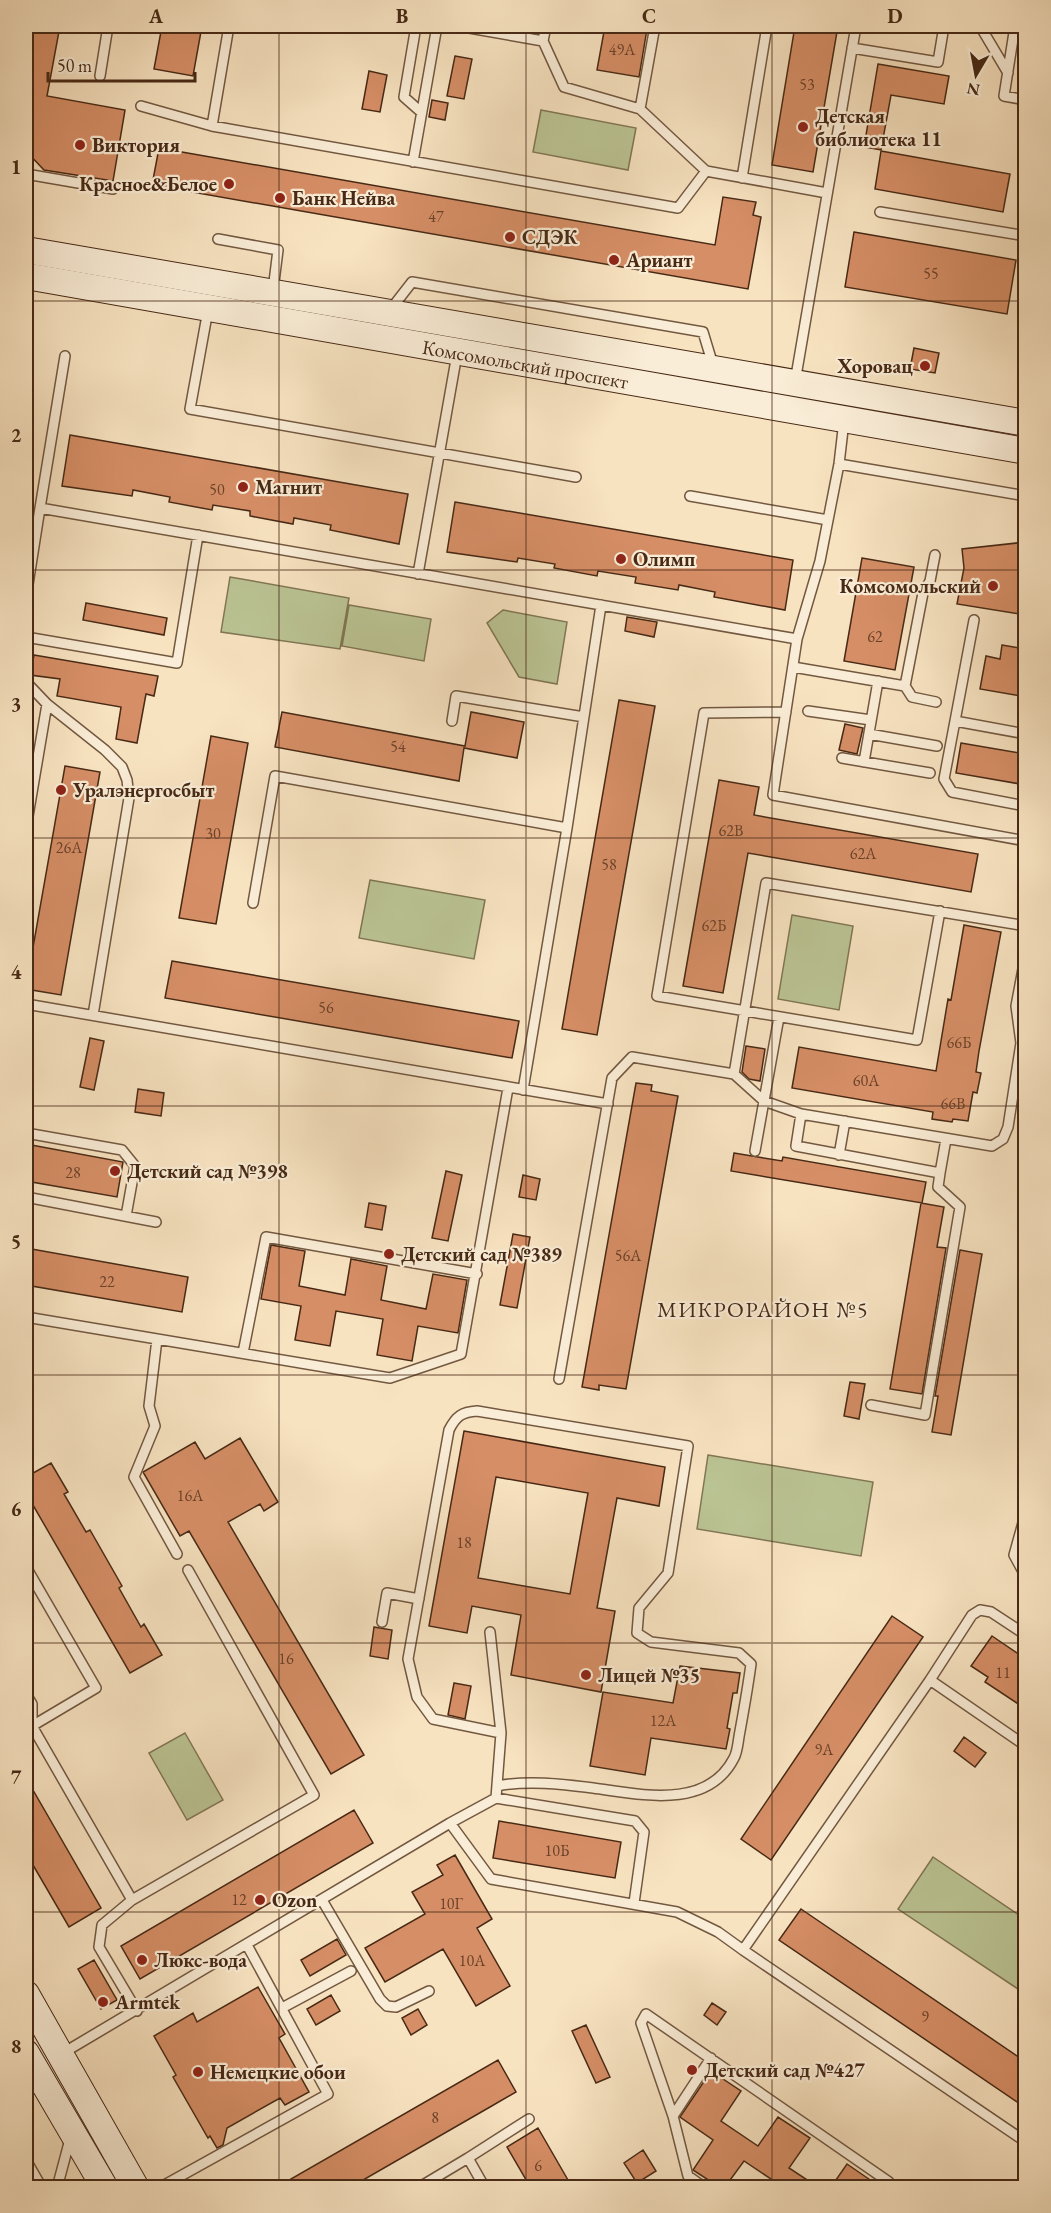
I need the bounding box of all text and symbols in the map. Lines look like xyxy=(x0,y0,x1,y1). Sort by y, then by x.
text: A xyxy=(148,3,164,29)
text: B xyxy=(396,3,408,29)
text: C xyxy=(642,3,656,29)
text: D xyxy=(887,3,903,29)
house number: 49А xyxy=(609,39,636,60)
scale bar xyxy=(48,45,195,83)
north arrow xyxy=(946,45,1006,105)
text: 50 m xyxy=(57,54,92,77)
house number: 53 xyxy=(799,74,815,95)
text: N xyxy=(965,78,982,101)
place label: Детская библиотека 11 xyxy=(815,103,942,152)
marker: Детская библиотека 11 xyxy=(796,120,810,134)
place label: Виктория xyxy=(92,132,180,158)
marker: Виктория xyxy=(73,138,87,152)
text: 1 xyxy=(11,154,21,180)
place label: Красное&Белое xyxy=(79,171,217,197)
marker: Красное&Белое xyxy=(222,177,236,191)
place label: Банк Нейва xyxy=(292,185,395,211)
marker: Банк Нейва xyxy=(273,191,287,205)
house number: 47 xyxy=(428,206,444,227)
place label: СДЭК xyxy=(522,224,578,250)
marker: СДЭК xyxy=(503,230,517,244)
place label: Ариант xyxy=(625,247,692,273)
marker: Ариант xyxy=(607,253,621,267)
house number: 55 xyxy=(923,263,939,284)
street label: Комсомольский проспект xyxy=(420,334,630,395)
place label: Хоровац xyxy=(836,353,913,379)
marker: Хоровац xyxy=(918,359,932,373)
text: 2 xyxy=(11,422,22,448)
place label: Магнит xyxy=(255,474,322,500)
house number: 50 xyxy=(209,479,225,500)
marker: Магнит xyxy=(236,480,250,494)
place label: Олимп xyxy=(633,546,695,572)
marker: Олимп xyxy=(614,552,628,566)
place label: Комсомольский xyxy=(840,573,981,599)
marker: Комсомольский xyxy=(986,579,1000,593)
house number: 62 xyxy=(867,626,883,647)
text: 3 xyxy=(11,691,21,717)
house number: 54 xyxy=(390,736,406,757)
place label: Уралэнергосбыт xyxy=(72,777,214,803)
marker: Уралэнергосбыт xyxy=(54,783,68,797)
house number: 62В xyxy=(719,820,743,841)
house number: 30 xyxy=(205,823,221,844)
house number: 26А xyxy=(56,837,83,858)
house number: 62А xyxy=(850,843,877,864)
house number: 58 xyxy=(601,854,617,875)
house number: 62Б xyxy=(702,915,726,936)
text: 4 xyxy=(11,959,22,985)
house number: 56 xyxy=(318,997,334,1018)
house number: 66Б xyxy=(947,1032,971,1053)
house number: 60А xyxy=(853,1070,880,1091)
house number: 66В xyxy=(941,1093,965,1114)
place label: Детский сад №398 xyxy=(127,1158,288,1184)
house number: 28 xyxy=(65,1162,81,1183)
marker: Детский сад №398 xyxy=(108,1164,122,1178)
text: 5 xyxy=(11,1228,21,1254)
place label: Детский сад №389 xyxy=(401,1241,562,1267)
house number: 56А xyxy=(615,1245,642,1266)
marker: Детский сад №389 xyxy=(382,1247,396,1261)
house number: 22 xyxy=(99,1271,115,1292)
district label: МИКРОРАЙОН №5 xyxy=(657,1295,869,1324)
house number: 16А xyxy=(177,1485,204,1506)
text: 6 xyxy=(11,1496,22,1522)
house number: 18 xyxy=(456,1532,472,1553)
house number: 16 xyxy=(278,1648,294,1669)
place label: Лицей №35 xyxy=(598,1662,700,1688)
house number: 11 xyxy=(995,1662,1011,1683)
marker: Лицей №35 xyxy=(579,1668,593,1682)
house number: 12А xyxy=(650,1710,677,1731)
house number: 9А xyxy=(815,1739,834,1760)
text: 7 xyxy=(11,1764,22,1790)
house number: 10Б xyxy=(545,1840,569,1861)
place label: Ozon xyxy=(272,1887,317,1913)
house number: 12 xyxy=(231,1889,247,1910)
marker: Ozon xyxy=(253,1893,267,1907)
house number: 10Г xyxy=(439,1893,464,1914)
place label: Люкс-вода xyxy=(154,1947,247,1973)
house number: 10А xyxy=(459,1950,486,1971)
marker: Люкс-вода xyxy=(135,1953,149,1967)
place label: Armtek xyxy=(114,1989,181,2015)
marker: Armtek xyxy=(96,1995,110,2009)
house number: 9 xyxy=(921,2006,929,2027)
text: 8 xyxy=(11,2033,21,2059)
place label: Детский сад №427 xyxy=(704,2057,865,2083)
place label: Немецкие обои xyxy=(210,2059,346,2085)
marker: Детский сад №427 xyxy=(685,2063,699,2077)
marker: Немецкие обои xyxy=(191,2065,205,2079)
house number: 8 xyxy=(431,2107,439,2128)
house number: 6 xyxy=(534,2155,542,2176)

